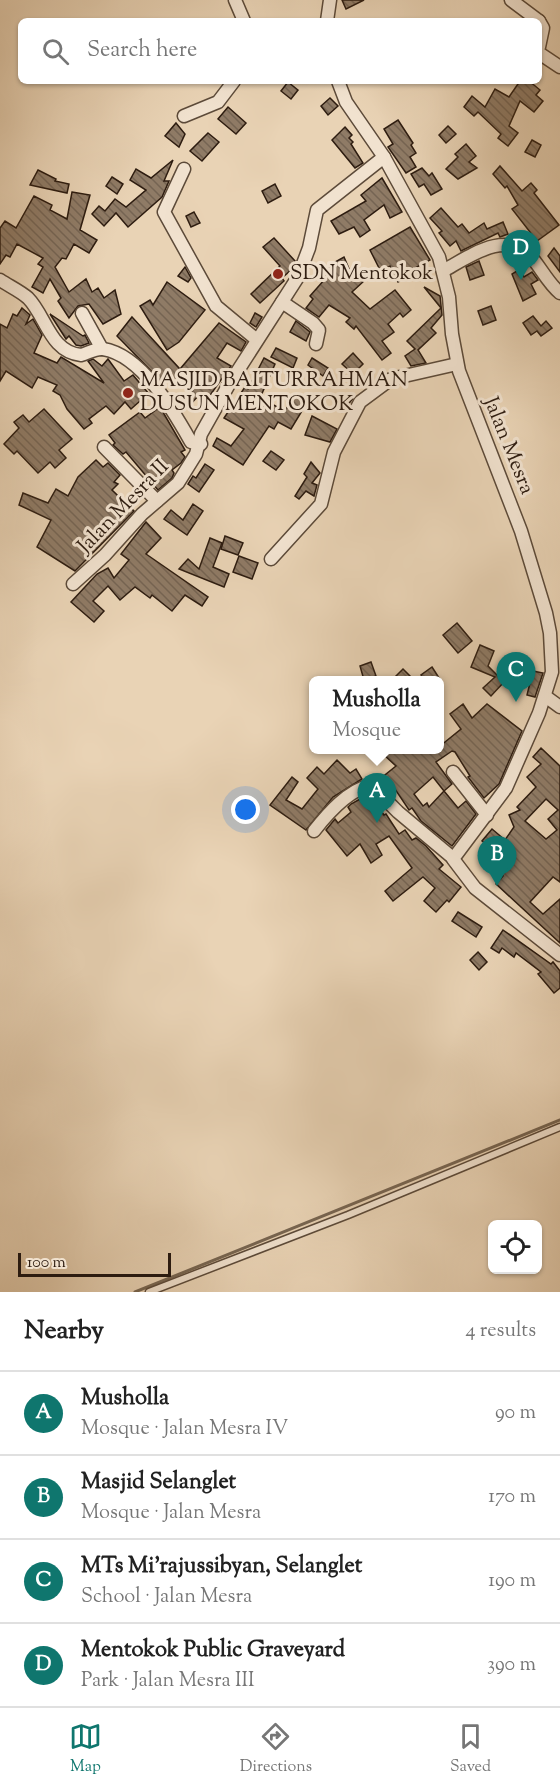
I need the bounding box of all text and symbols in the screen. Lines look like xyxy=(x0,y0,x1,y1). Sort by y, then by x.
search box xyxy=(18,18,542,84)
icon: search xyxy=(39,35,72,68)
text: Search here xyxy=(87,35,197,67)
pin: D xyxy=(502,230,540,280)
place label: SDN Mentokok xyxy=(290,259,434,289)
marker: SDN Mentokok xyxy=(271,267,285,281)
place label: MASJID BAITURRAHMAN DUSUN MENTOKOK xyxy=(140,366,408,420)
marker: MASJID BAITURRAHMAN DUSUN MENTOKOK xyxy=(121,386,135,400)
street label: Jalan Mesra xyxy=(474,392,541,500)
street label: Jalan Mesra II xyxy=(70,453,177,562)
pin: C xyxy=(496,652,536,702)
popup xyxy=(309,676,444,754)
text: Musholla xyxy=(332,685,421,717)
text: Mosque xyxy=(332,717,401,746)
pin: A xyxy=(358,774,397,823)
your location xyxy=(231,795,260,824)
pin: B xyxy=(478,836,516,886)
map controls xyxy=(488,1220,542,1274)
button: locate xyxy=(488,1220,542,1274)
scale bar xyxy=(18,1250,171,1278)
text: 100 m xyxy=(27,1252,66,1275)
text: Nearby xyxy=(24,1313,104,1350)
text: 4 results xyxy=(465,1317,536,1346)
text: Musholla xyxy=(81,1383,169,1415)
text: A xyxy=(35,1399,52,1428)
text: 90 m xyxy=(495,1399,536,1428)
text: Mosque · Jalan Mesra IV xyxy=(81,1415,288,1444)
text: Masjid Selanglet xyxy=(81,1467,236,1499)
text: B xyxy=(37,1483,50,1512)
text: 170 m xyxy=(488,1483,536,1512)
text: Mosque · Jalan Mesra xyxy=(81,1499,261,1528)
text: MTs Mi'rajussibyan, Selanglet xyxy=(81,1551,362,1583)
text: C xyxy=(35,1567,52,1596)
text: 190 m xyxy=(488,1567,536,1596)
text: School · Jalan Mesra xyxy=(81,1583,252,1612)
text: Mentokok Public Graveyard xyxy=(81,1635,345,1667)
text: D xyxy=(36,1651,51,1680)
text: 390 m xyxy=(487,1651,536,1680)
text: Park · Jalan Mesra III xyxy=(81,1667,255,1696)
tab: Map xyxy=(69,1720,102,1779)
tab: Directions xyxy=(240,1720,312,1779)
tab: Saved xyxy=(450,1720,491,1779)

